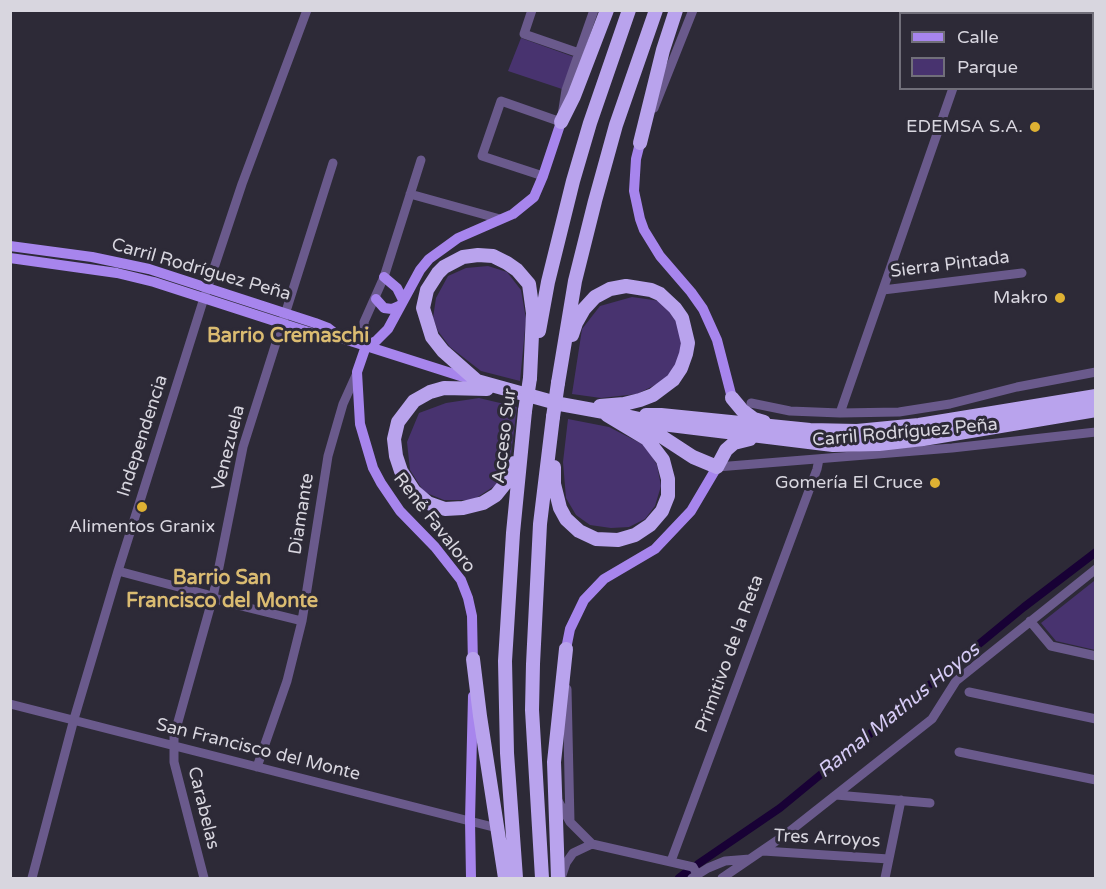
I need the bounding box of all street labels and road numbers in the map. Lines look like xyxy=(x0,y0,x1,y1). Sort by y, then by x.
street label: Carril Rodríguez Peña xyxy=(109,234,293,306)
street label: Sierra Pintada xyxy=(889,247,1011,283)
street label: Independencia xyxy=(113,372,173,500)
street label: Acceso Sur xyxy=(488,387,522,485)
street label: Venezuela xyxy=(208,403,250,493)
street label: Carril Rodríguez Peña xyxy=(812,414,998,452)
street label: René Favaloro xyxy=(388,469,480,577)
street label: Diamante xyxy=(285,472,319,556)
street label: Primitivo de la Reta xyxy=(691,572,769,736)
street label: San Francisco del Monte xyxy=(154,714,362,786)
street label: Carabelas xyxy=(182,764,224,852)
street label: Tres Arroyos xyxy=(773,825,881,853)

